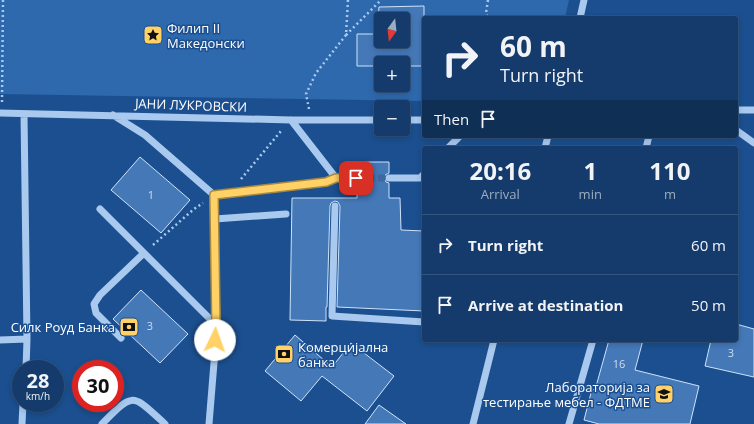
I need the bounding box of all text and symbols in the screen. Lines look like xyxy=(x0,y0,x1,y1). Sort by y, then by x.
north arrow xyxy=(374,12,410,48)
map controls xyxy=(374,12,410,136)
place label: Филип II Македонски xyxy=(167,19,245,52)
place icon: Филип II Македонски xyxy=(142,24,164,46)
text: 60 m xyxy=(500,27,567,65)
icon: right xyxy=(434,32,486,84)
button: + xyxy=(374,56,410,92)
text: Turn right xyxy=(500,63,583,87)
street label: ЈАНИ ЛУКРОВСКИ xyxy=(133,94,247,116)
button: − xyxy=(374,100,410,136)
icon: arrive xyxy=(477,108,499,130)
text: Then xyxy=(434,109,469,129)
text: 20:16 xyxy=(469,154,531,187)
text: 1 xyxy=(583,154,597,187)
text: 110 xyxy=(649,154,691,187)
pin xyxy=(339,161,373,195)
icon: arrive xyxy=(345,167,367,189)
text: Arrival xyxy=(481,185,520,203)
text: min xyxy=(579,185,602,203)
text: m xyxy=(664,185,676,203)
house number: 1 xyxy=(148,187,154,202)
icon: right xyxy=(434,234,456,256)
text: Turn right xyxy=(468,235,543,255)
text: 60 m xyxy=(691,235,726,255)
icon: arrive xyxy=(434,294,456,316)
text: Arrive at destination xyxy=(468,295,623,315)
text: 50 m xyxy=(691,295,726,315)
bank icon: Силк Роуд Банка xyxy=(118,316,140,338)
place label: Силк Роуд Банка xyxy=(11,318,115,336)
house number: 3 xyxy=(147,318,153,333)
position arrow xyxy=(194,319,236,361)
place label: Комерцијална банка xyxy=(298,338,388,371)
bank icon: Комерцијална банка xyxy=(273,343,295,365)
house number: 3 xyxy=(728,345,734,360)
house number: 16 xyxy=(613,356,625,371)
speed limit sign: 30 xyxy=(72,360,124,412)
text: 28 xyxy=(27,367,49,394)
place label: Лабораторија за тестирање мебел - ФДТМЕ xyxy=(483,378,650,411)
school or university icon: Лабораторија за тестирање мебел - ФДТМЕ xyxy=(653,383,675,405)
text: km/h xyxy=(26,389,50,403)

